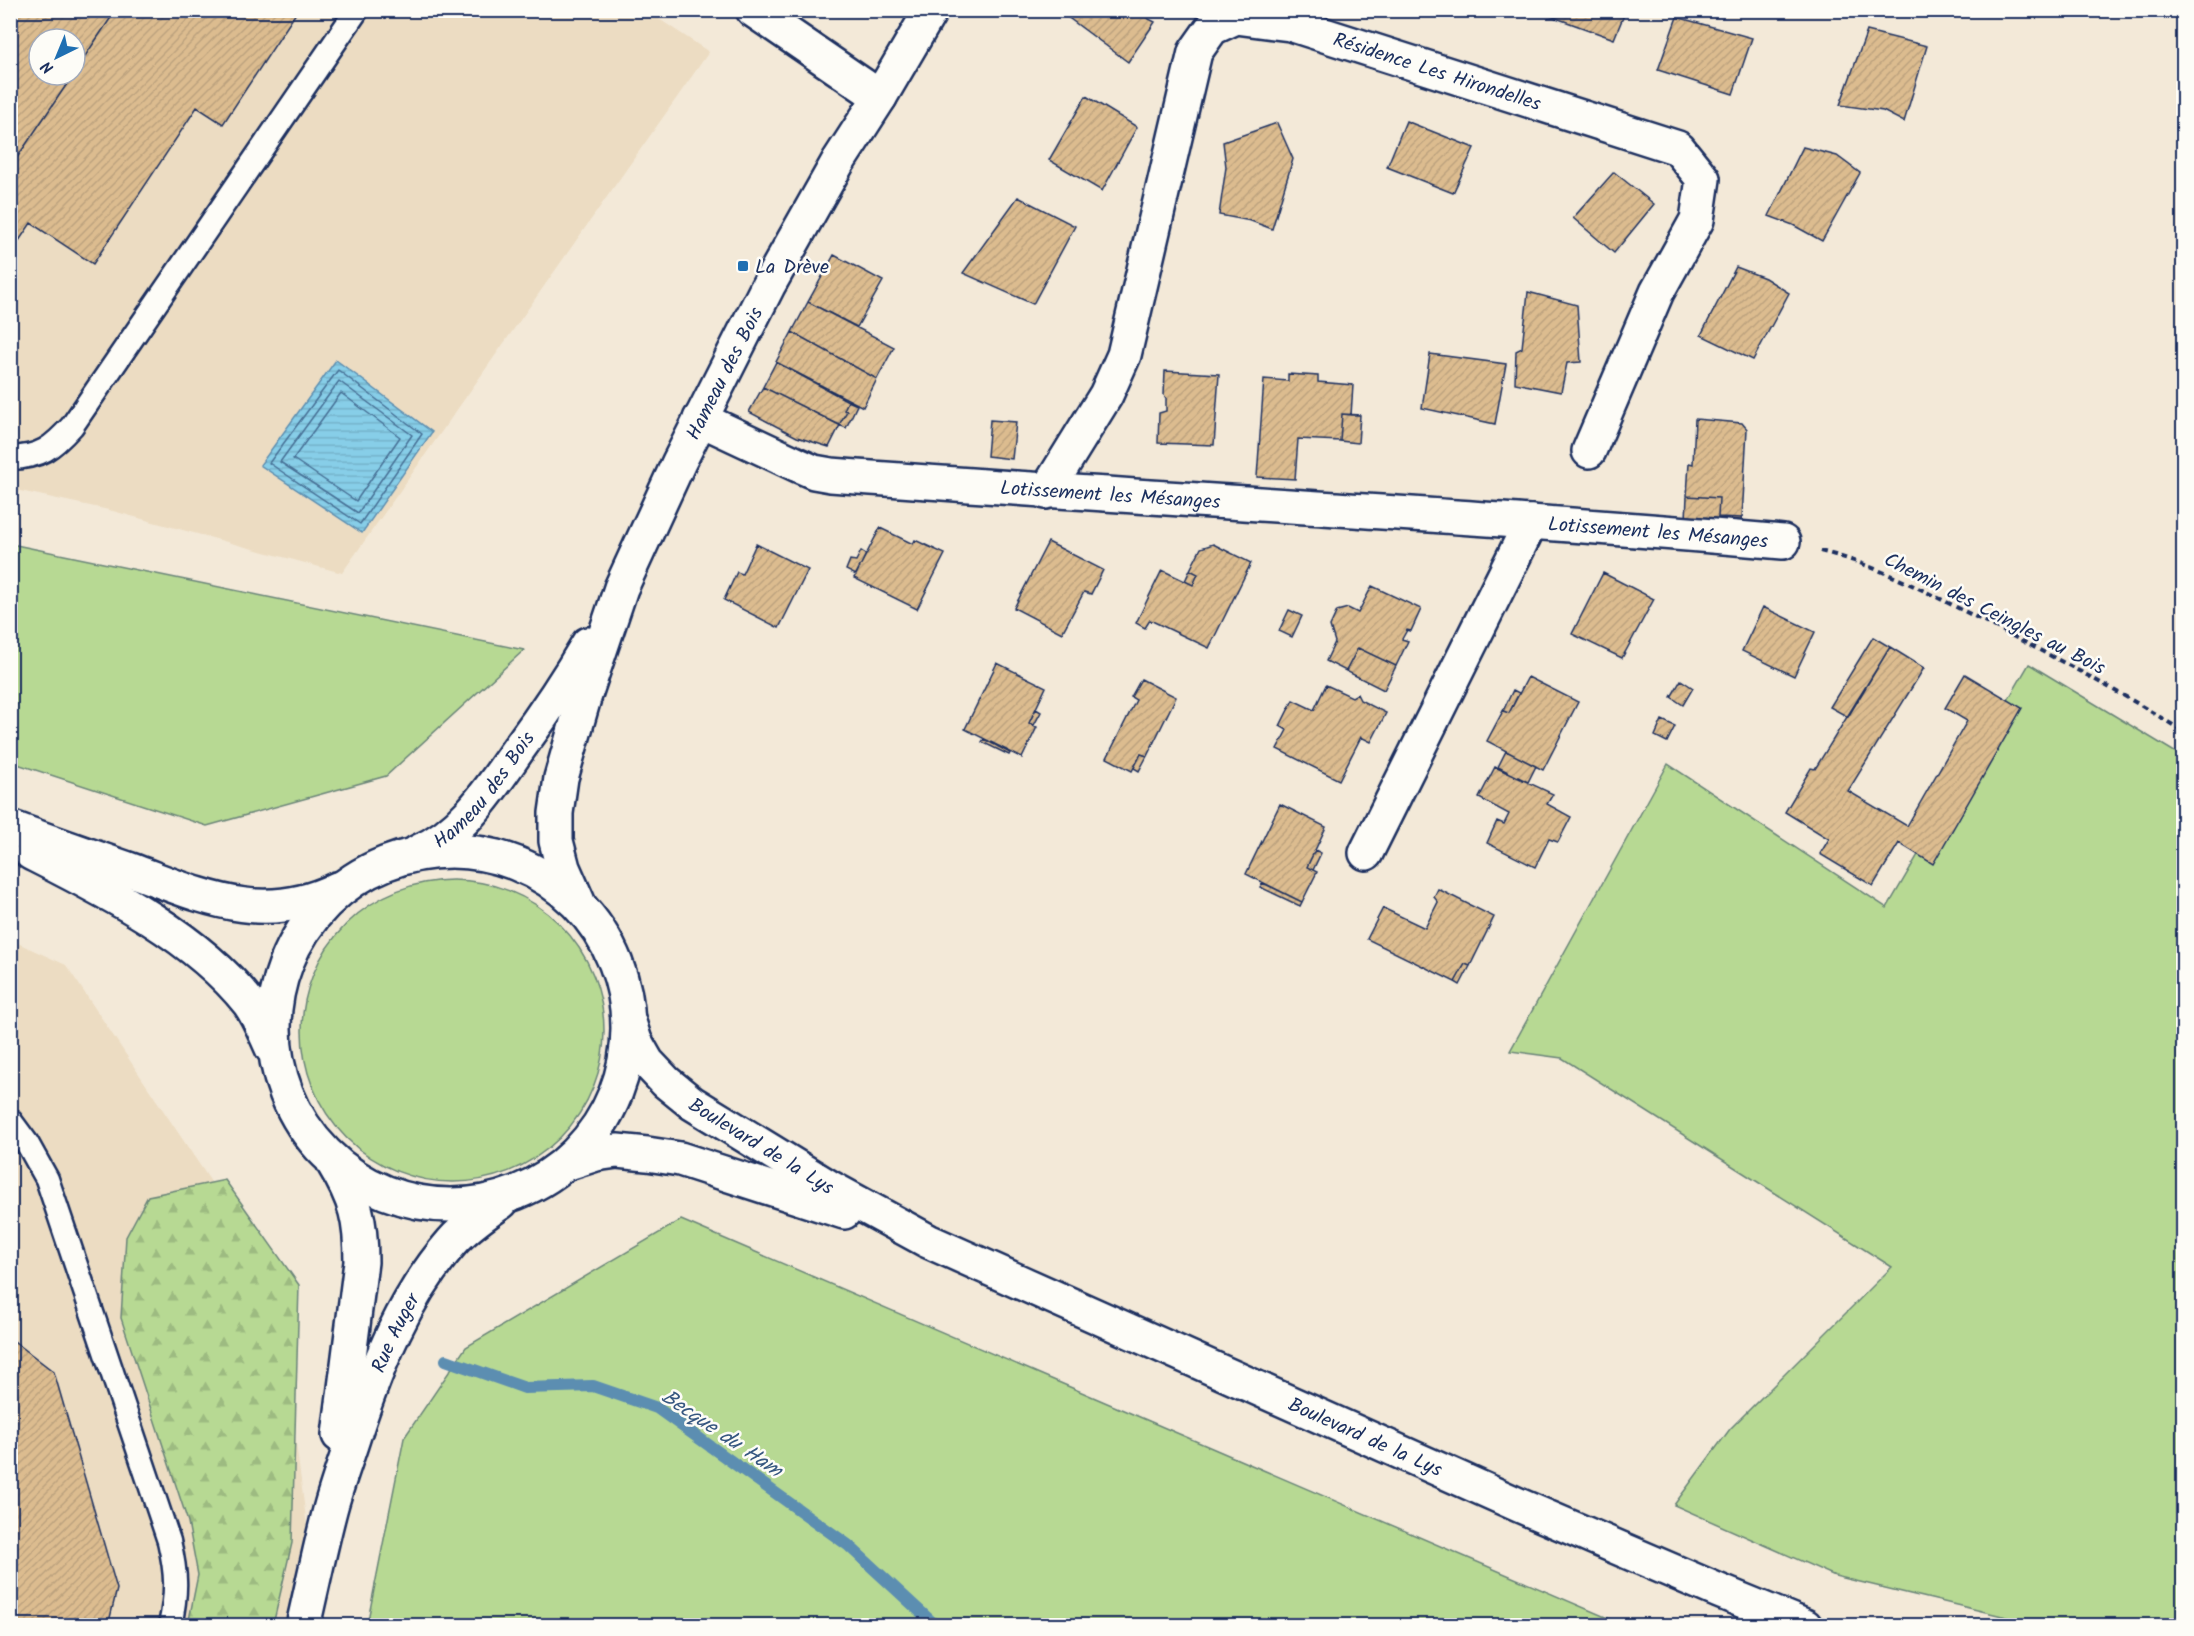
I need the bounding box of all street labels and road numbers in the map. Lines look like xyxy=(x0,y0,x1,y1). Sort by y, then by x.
street label: Résidence Les Hirondelles xyxy=(1329,25,1545,121)
street label: Hameau des Bois xyxy=(679,302,773,446)
street label: Lotissement les Mésanges xyxy=(999,473,1222,519)
street label: Lotissement les Mésanges xyxy=(1547,509,1770,559)
street label: Chemin des Ceingles au Bois xyxy=(1878,545,2111,685)
street label: Hameau des Bois xyxy=(427,725,544,858)
street label: Boulevard de la Lys xyxy=(681,1090,840,1205)
street label: Rue Auger xyxy=(364,1287,430,1378)
street label: Boulevard de la Lys xyxy=(1282,1390,1447,1487)

